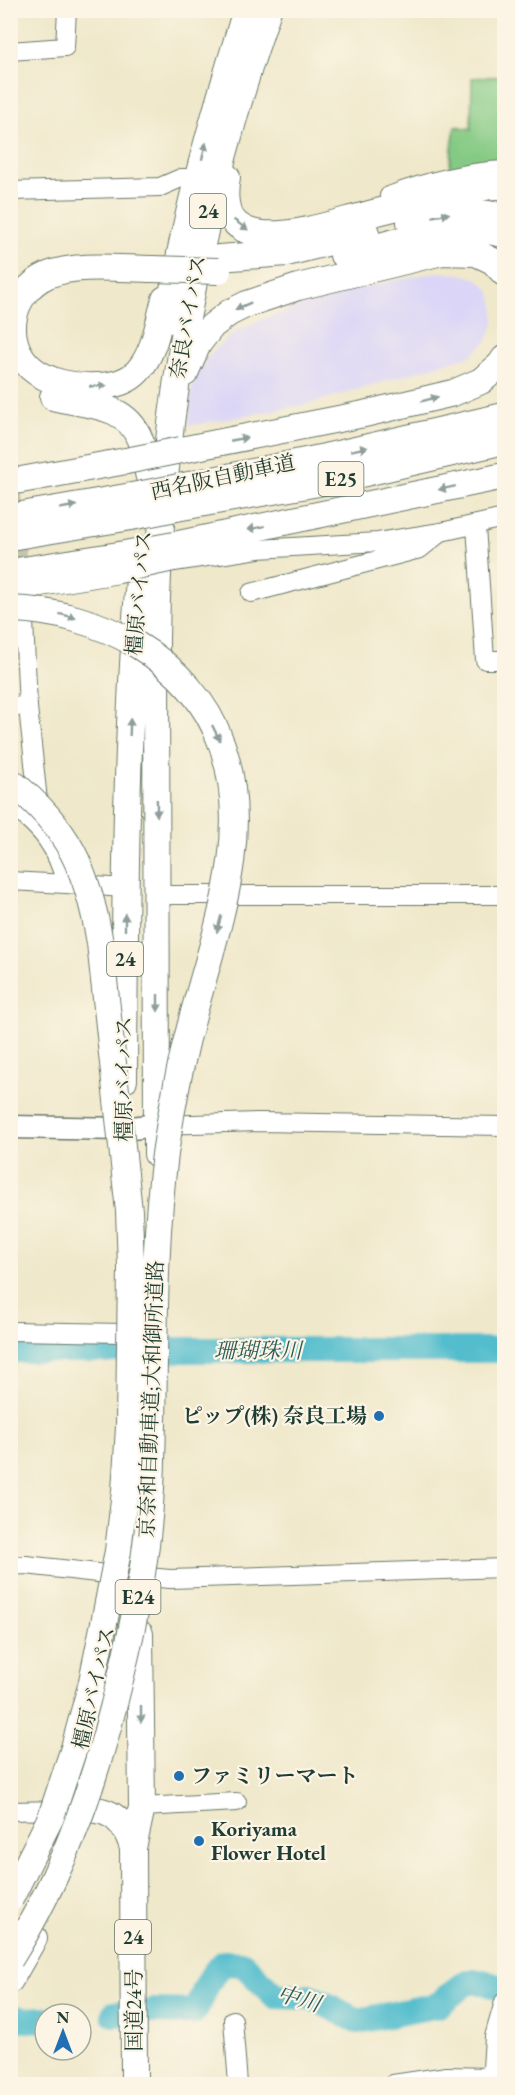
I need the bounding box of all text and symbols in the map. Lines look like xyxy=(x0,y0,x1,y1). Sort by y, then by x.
one-way arrow xyxy=(199,142,209,160)
road number: 24 xyxy=(190,194,226,228)
one-way arrow xyxy=(431,210,450,219)
one-way arrow xyxy=(232,219,248,231)
street label: 奈良バイパス xyxy=(163,253,212,381)
one-way arrow xyxy=(234,302,252,311)
one-way arrow xyxy=(89,381,108,390)
one-way arrow xyxy=(421,394,439,404)
one-way arrow xyxy=(230,434,249,443)
one-way arrow xyxy=(350,444,369,453)
street label: 西名阪自動車道 xyxy=(148,448,298,505)
road number: E25 xyxy=(318,462,364,496)
one-way arrow xyxy=(438,484,457,493)
one-way arrow xyxy=(59,502,78,511)
one-way arrow xyxy=(247,524,266,533)
street label: 橿原バイパス xyxy=(120,529,157,657)
one-way arrow xyxy=(59,612,78,622)
one-way arrow xyxy=(126,718,135,737)
one-way arrow xyxy=(212,724,221,741)
one-way arrow xyxy=(152,798,162,817)
one-way arrow xyxy=(120,913,130,932)
one-way arrow xyxy=(214,915,223,933)
road number: 24 xyxy=(107,942,143,976)
one-way arrow xyxy=(153,993,163,1012)
street label: 橿原バイパス xyxy=(110,1016,137,1142)
street label: 京奈和自動車道;大和御所道路 xyxy=(132,1260,169,1538)
water label: 珊瑚珠川 xyxy=(214,1336,304,1365)
place label: ピップ(株) 奈良工場 xyxy=(182,1402,367,1429)
marker: ピップ(株) 奈良工場 xyxy=(372,1409,386,1423)
road number: E24 xyxy=(116,1580,160,1614)
street label: 橿原バイパス xyxy=(66,1624,121,1752)
one-way arrow xyxy=(136,1704,146,1723)
place label: ファミリーマート xyxy=(191,1762,359,1789)
marker: ファミリーマート xyxy=(172,1769,186,1783)
place label: Koriyama Flower Hotel xyxy=(211,1815,326,1866)
marker: Koriyama Flower Hotel xyxy=(192,1834,206,1848)
road number: 24 xyxy=(115,1920,151,1954)
street label: 国道24号 xyxy=(120,1968,147,2052)
water label: 中川 xyxy=(274,1978,326,2019)
north arrow xyxy=(33,2002,93,2062)
text: N xyxy=(57,2007,70,2028)

